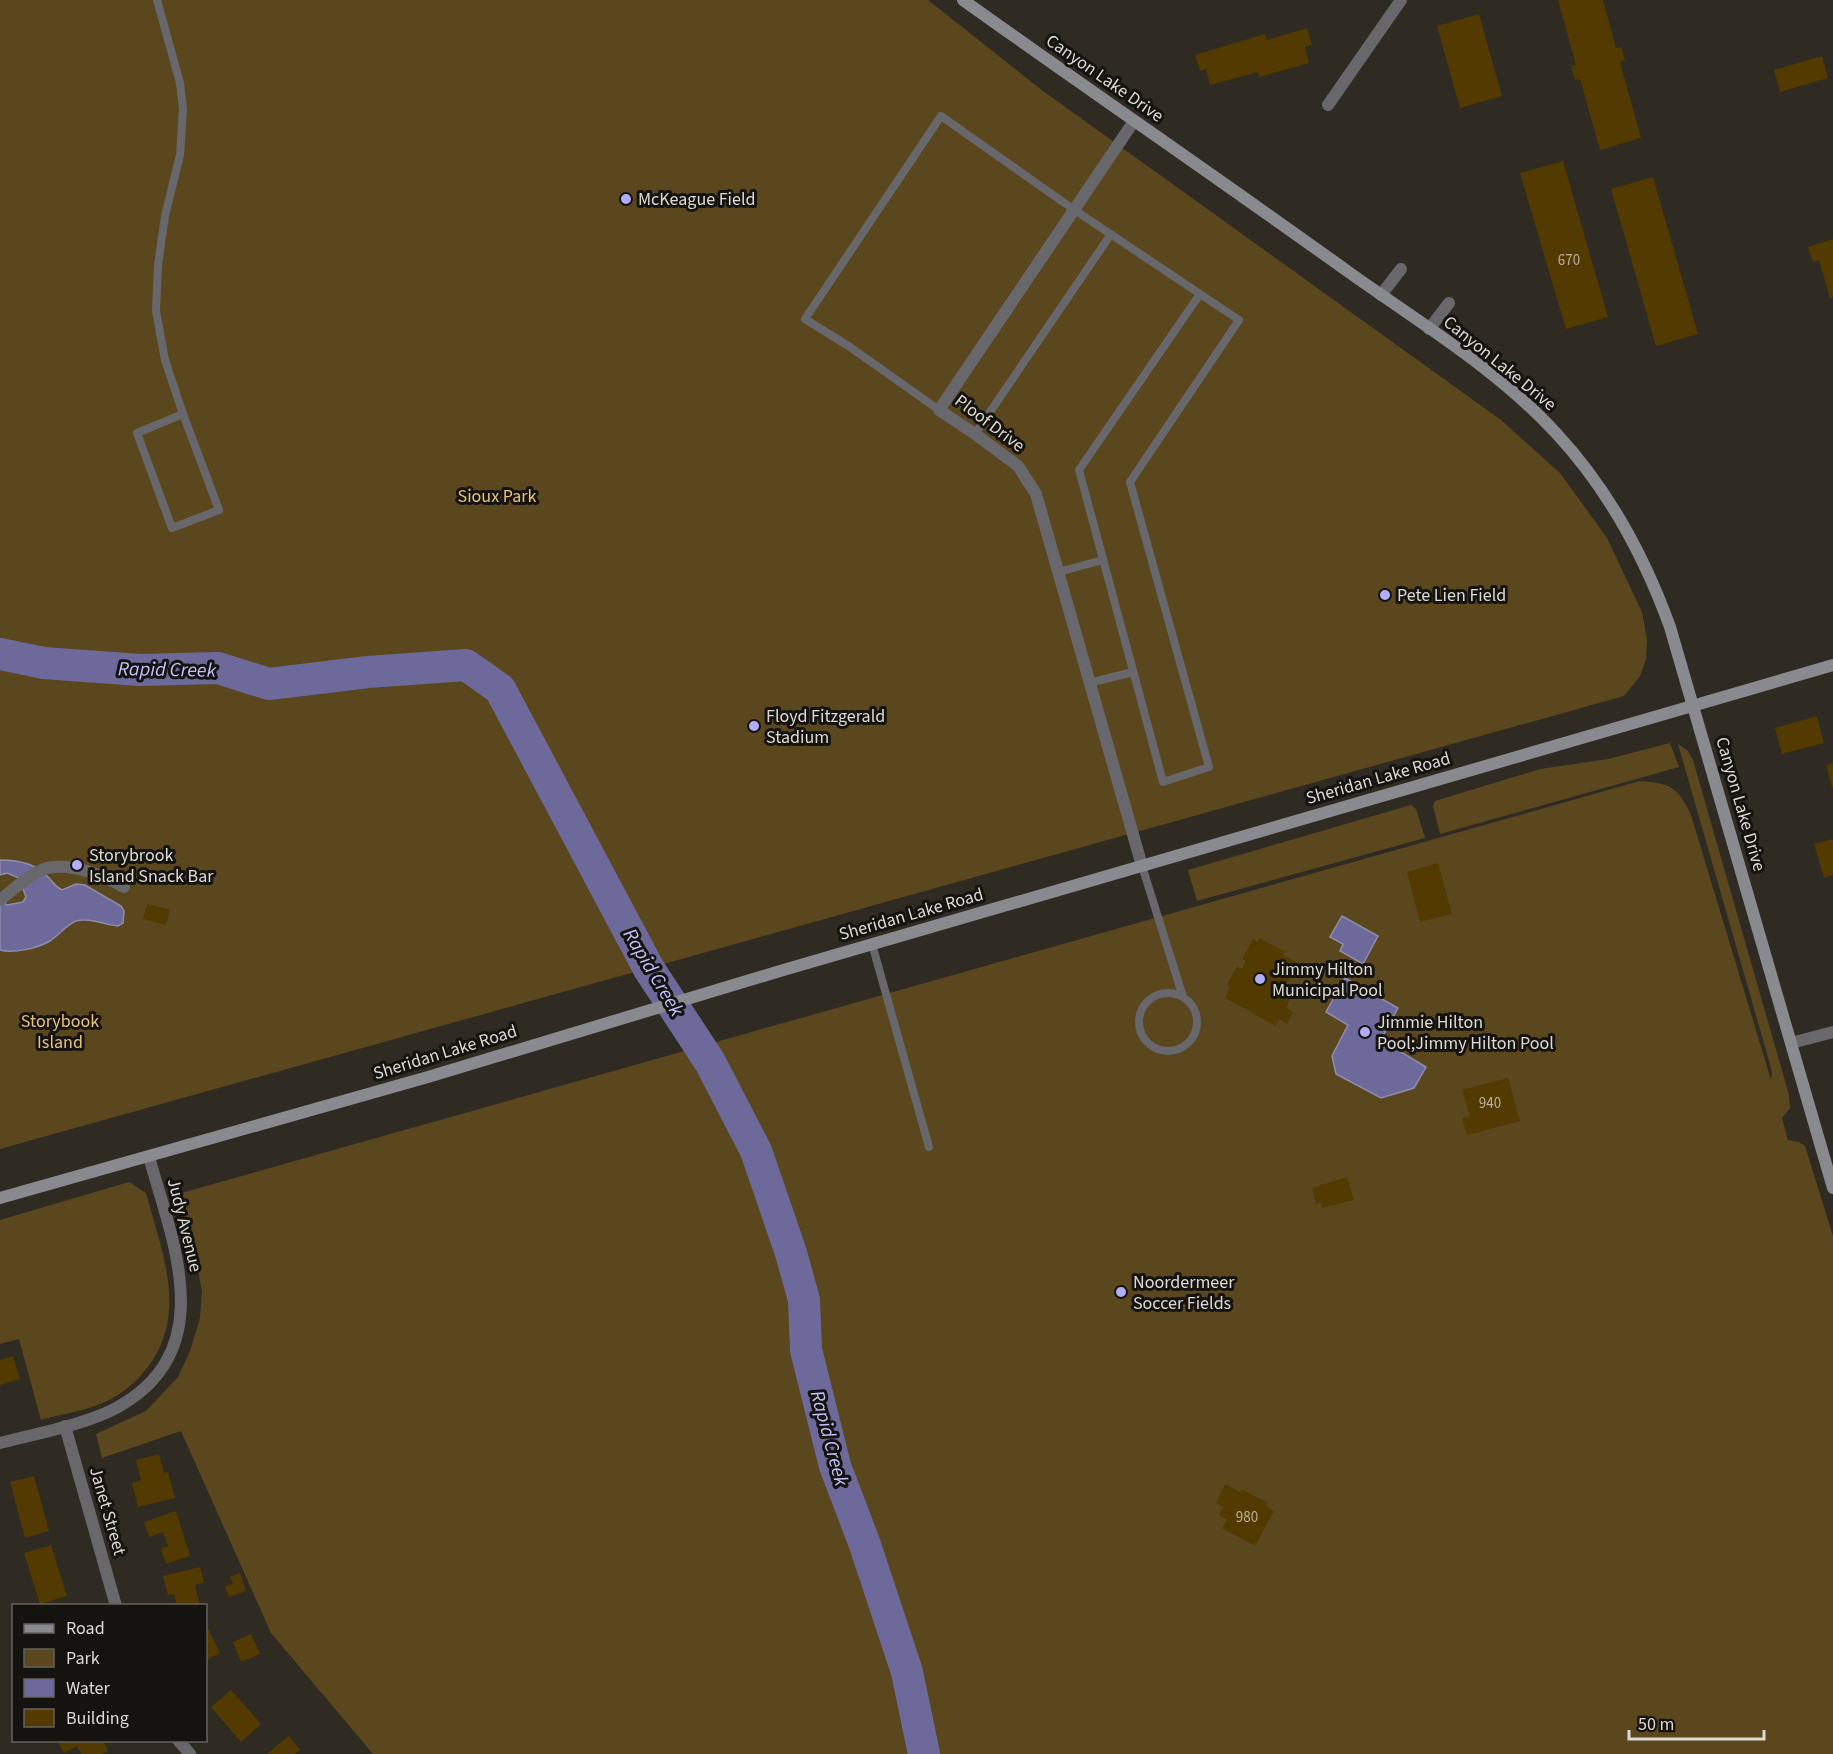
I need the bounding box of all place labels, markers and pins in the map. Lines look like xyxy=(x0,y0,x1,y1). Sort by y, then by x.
place label: McKeague Field xyxy=(638,187,756,212)
marker: McKeague Field xyxy=(619,192,633,206)
place label: Pete Lien Field xyxy=(1397,583,1506,608)
marker: Pete Lien Field xyxy=(1378,588,1392,602)
place label: Floyd Fitzgerald Stadium xyxy=(766,704,885,750)
marker: Floyd Fitzgerald Stadium xyxy=(747,719,761,733)
place label: Storybrook Island Snack Bar xyxy=(89,843,214,889)
marker: Storybrook Island Snack Bar xyxy=(70,858,84,872)
place label: Jimmy Hilton Municipal Pool xyxy=(1272,957,1383,1003)
marker: Jimmy Hilton Municipal Pool xyxy=(1253,972,1267,986)
place label: Jimmie Hilton Pool;Jimmy Hilton Pool xyxy=(1377,1010,1554,1056)
marker: Jimmie Hilton Pool;Jimmy Hilton Pool xyxy=(1358,1025,1372,1039)
place label: Noordermeer Soccer Fields xyxy=(1133,1270,1235,1316)
marker: Noordermeer Soccer Fields xyxy=(1114,1285,1128,1299)

